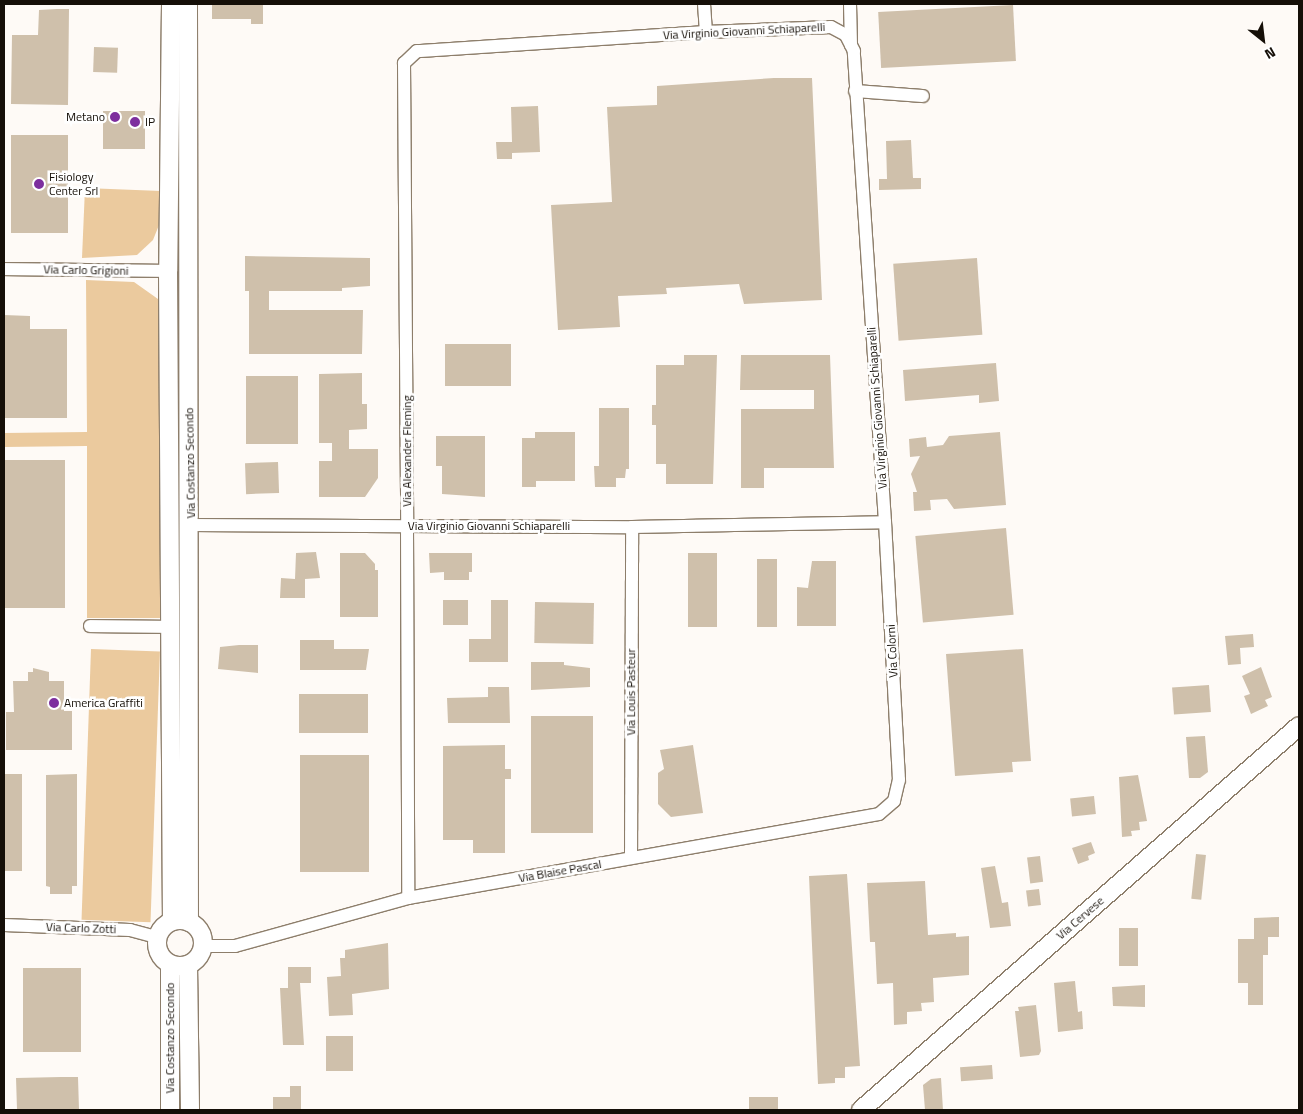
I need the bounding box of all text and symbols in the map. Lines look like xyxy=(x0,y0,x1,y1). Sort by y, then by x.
north arrow xyxy=(1238,15,1288,65)
street label: Via Virginio Giovanni Schiaparelli xyxy=(663,20,825,42)
text: N xyxy=(1261,42,1280,65)
place label: Metano xyxy=(66,110,105,124)
marker: Metano xyxy=(109,111,121,123)
place label: IP xyxy=(145,115,155,129)
marker: IP xyxy=(129,116,141,128)
place label: Fisiology Center Srl xyxy=(49,170,98,198)
marker: Fisiology Center Srl xyxy=(33,178,45,190)
street label: Via Carlo Grigioni xyxy=(43,262,129,278)
street label: Via Virginio Giovanni Schiaparelli xyxy=(864,327,890,489)
street label: Via Alexander Fleming xyxy=(400,395,414,507)
street label: Via Costanzo Secondo xyxy=(182,407,198,519)
street label: Via Virginio Giovanni Schiaparelli xyxy=(408,519,570,533)
street label: Via Colorni xyxy=(883,624,901,678)
street label: Via Louis Pasteur xyxy=(624,649,638,735)
place label: America Graffiti xyxy=(64,696,143,710)
marker: America Graffiti xyxy=(48,697,60,709)
street label: Via Blaise Pascal xyxy=(517,857,603,885)
street label: Via Cervese xyxy=(1053,893,1107,943)
street label: Via Carlo Zotti xyxy=(46,920,116,936)
street label: Via Costanzo Secondo xyxy=(163,983,177,1093)

